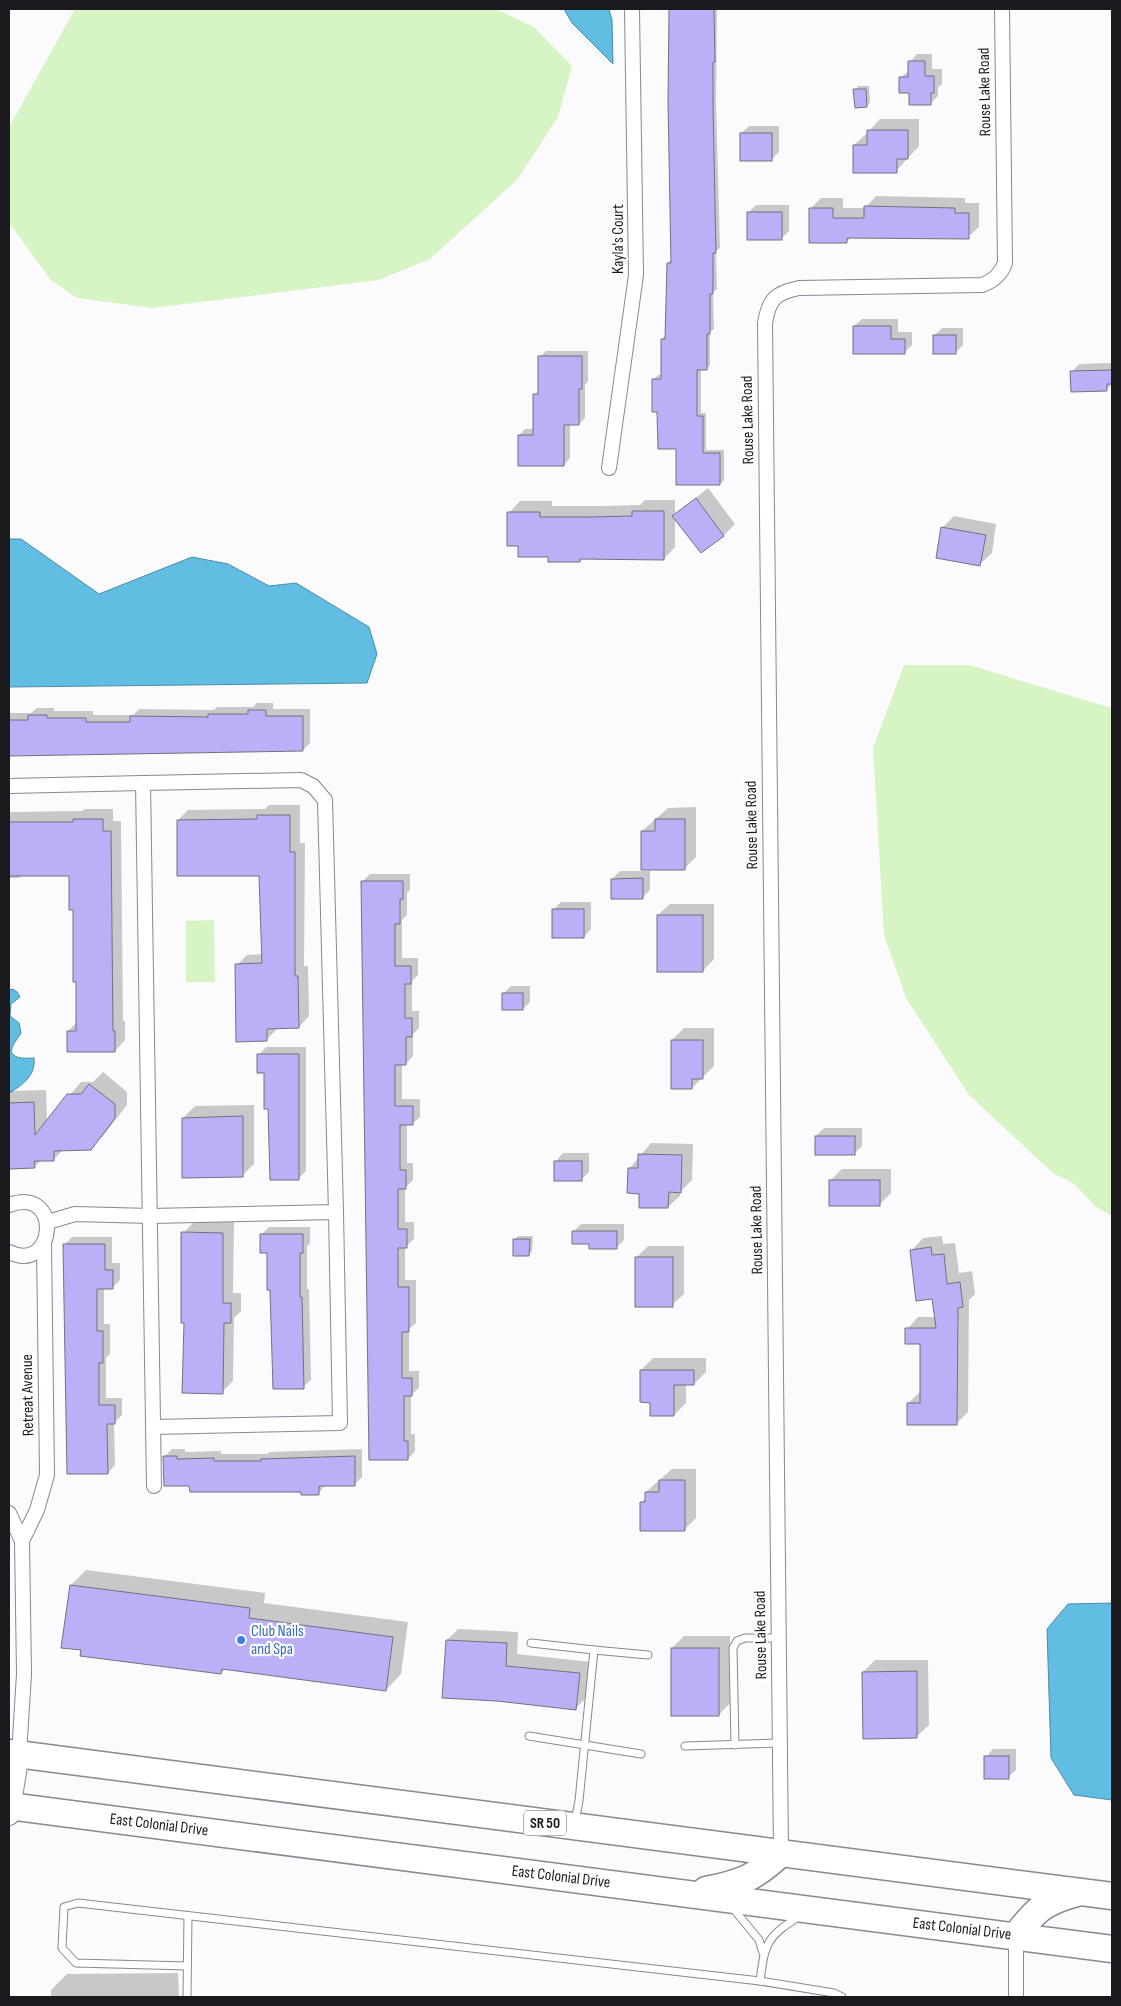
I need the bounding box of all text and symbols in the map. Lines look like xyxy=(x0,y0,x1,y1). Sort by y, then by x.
street label: Rouse Lake Road xyxy=(975,47,995,137)
street label: Kayla's Court xyxy=(609,204,628,274)
street label: Rouse Lake Road xyxy=(738,375,758,465)
street label: Rouse Lake Road xyxy=(742,780,762,870)
street label: Rouse Lake Road xyxy=(747,1185,767,1275)
street label: Retreat Avenue xyxy=(18,1354,38,1436)
street label: Rouse Lake Road xyxy=(751,1590,771,1680)
place label: Club Nails and Spa xyxy=(251,1622,304,1659)
marker: Club Nails and Spa xyxy=(235,1634,247,1646)
street label: East Colonial Drive xyxy=(109,1810,209,1840)
road number: SR 50 xyxy=(524,1810,566,1836)
street label: East Colonial Drive xyxy=(511,1862,611,1892)
street label: East Colonial Drive xyxy=(912,1914,1012,1944)

